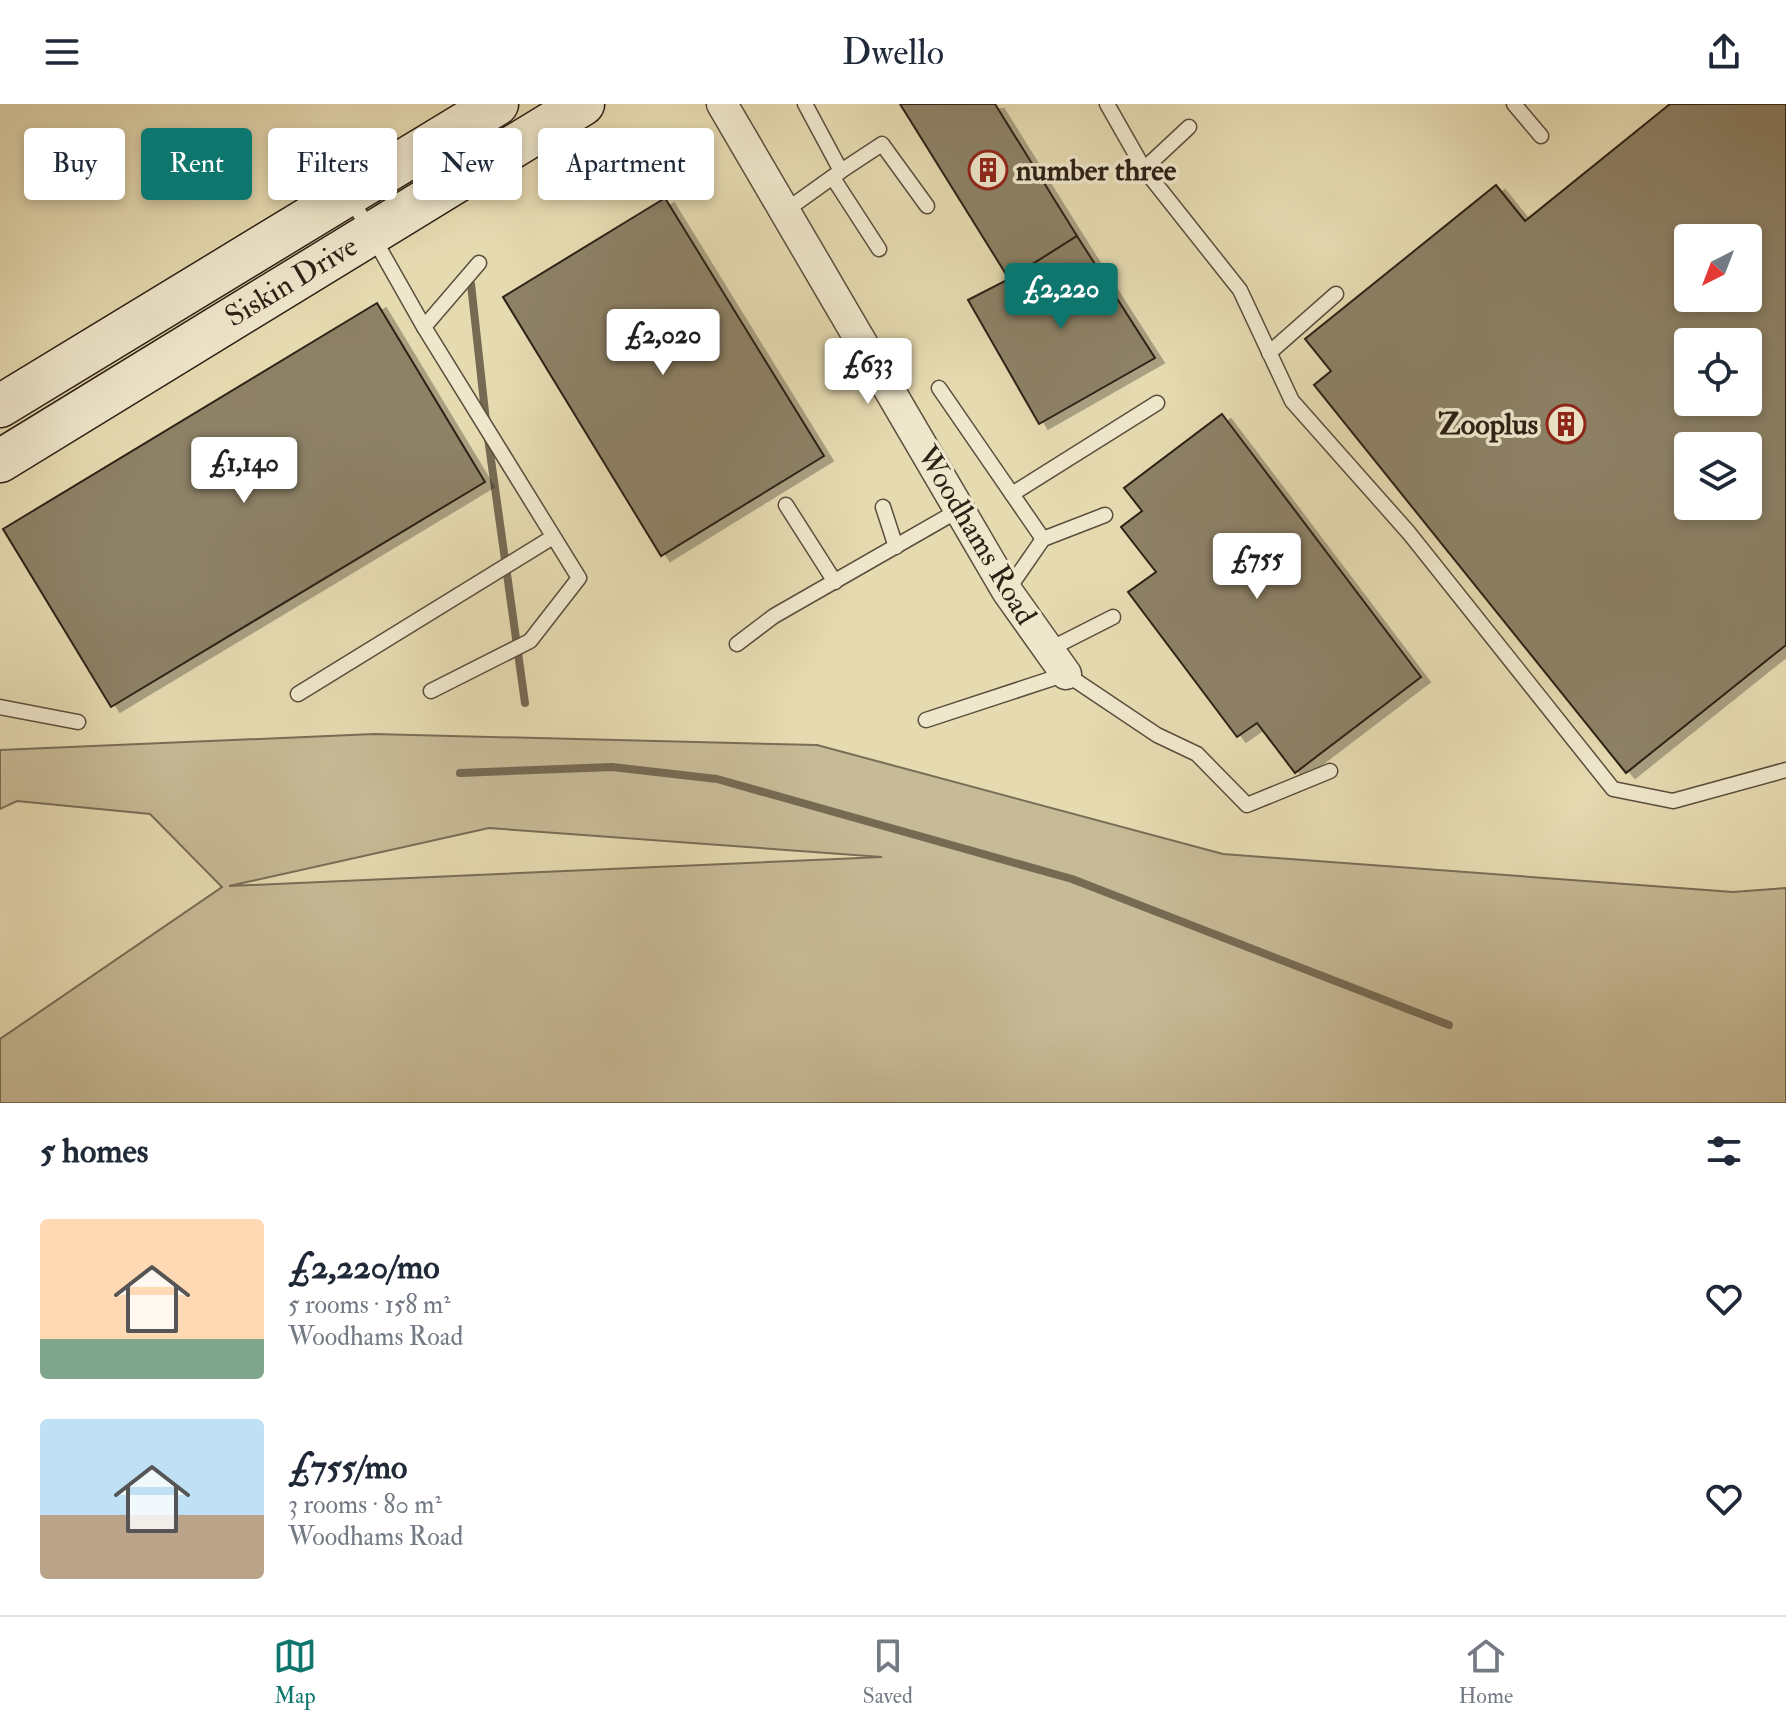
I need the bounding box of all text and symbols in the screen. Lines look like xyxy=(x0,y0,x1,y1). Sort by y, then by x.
icon: menu xyxy=(40,30,84,74)
text: Dwello xyxy=(842,30,944,75)
icon: share xyxy=(1702,30,1746,74)
chip: Buy xyxy=(24,128,125,200)
chip: Rent xyxy=(141,128,252,200)
chip: Filters xyxy=(268,128,397,200)
chip: New xyxy=(413,128,522,200)
chip: Apartment xyxy=(538,128,714,200)
building icon: number three xyxy=(967,149,1009,191)
place label: number three xyxy=(1016,152,1177,189)
north arrow xyxy=(1674,224,1762,312)
map controls xyxy=(1674,224,1762,520)
street label: Siskin Drive xyxy=(218,228,364,335)
pin: £2,220 xyxy=(996,263,1126,331)
text: £2,220 xyxy=(1023,273,1099,305)
pin: £2,020 xyxy=(598,309,728,377)
text: £2,020 xyxy=(625,319,701,351)
button: locate xyxy=(1674,328,1762,416)
pin: £633 xyxy=(821,338,915,406)
text: £633 xyxy=(843,348,893,380)
building icon: Zooplus xyxy=(1545,403,1587,445)
place label: Zooplus xyxy=(1438,406,1538,443)
button: layers xyxy=(1674,432,1762,520)
pin: £1,140 xyxy=(179,437,309,505)
street label: Woodhams Road xyxy=(908,438,1045,632)
text: £1,140 xyxy=(209,447,279,479)
pin: £755 xyxy=(1210,533,1304,601)
text: £755 xyxy=(1231,543,1283,575)
icon: filters xyxy=(1702,1129,1746,1173)
text: 5 homes xyxy=(40,1130,148,1173)
text: £2,220/mo xyxy=(288,1246,440,1289)
icon: home xyxy=(104,1251,200,1347)
icon: heart xyxy=(1702,1277,1746,1321)
text: 5 rooms · 158 m² xyxy=(288,1289,450,1321)
text: Woodhams Road xyxy=(288,1321,463,1353)
text: £755/mo xyxy=(288,1446,407,1489)
icon: home xyxy=(104,1451,200,1547)
icon: heart xyxy=(1702,1477,1746,1521)
text: 3 rooms · 80 m² xyxy=(288,1489,442,1521)
text: Woodhams Road xyxy=(288,1521,463,1553)
tab: Map xyxy=(273,1634,317,1710)
tab: Saved xyxy=(863,1634,913,1710)
tab: Home xyxy=(1459,1634,1513,1710)

